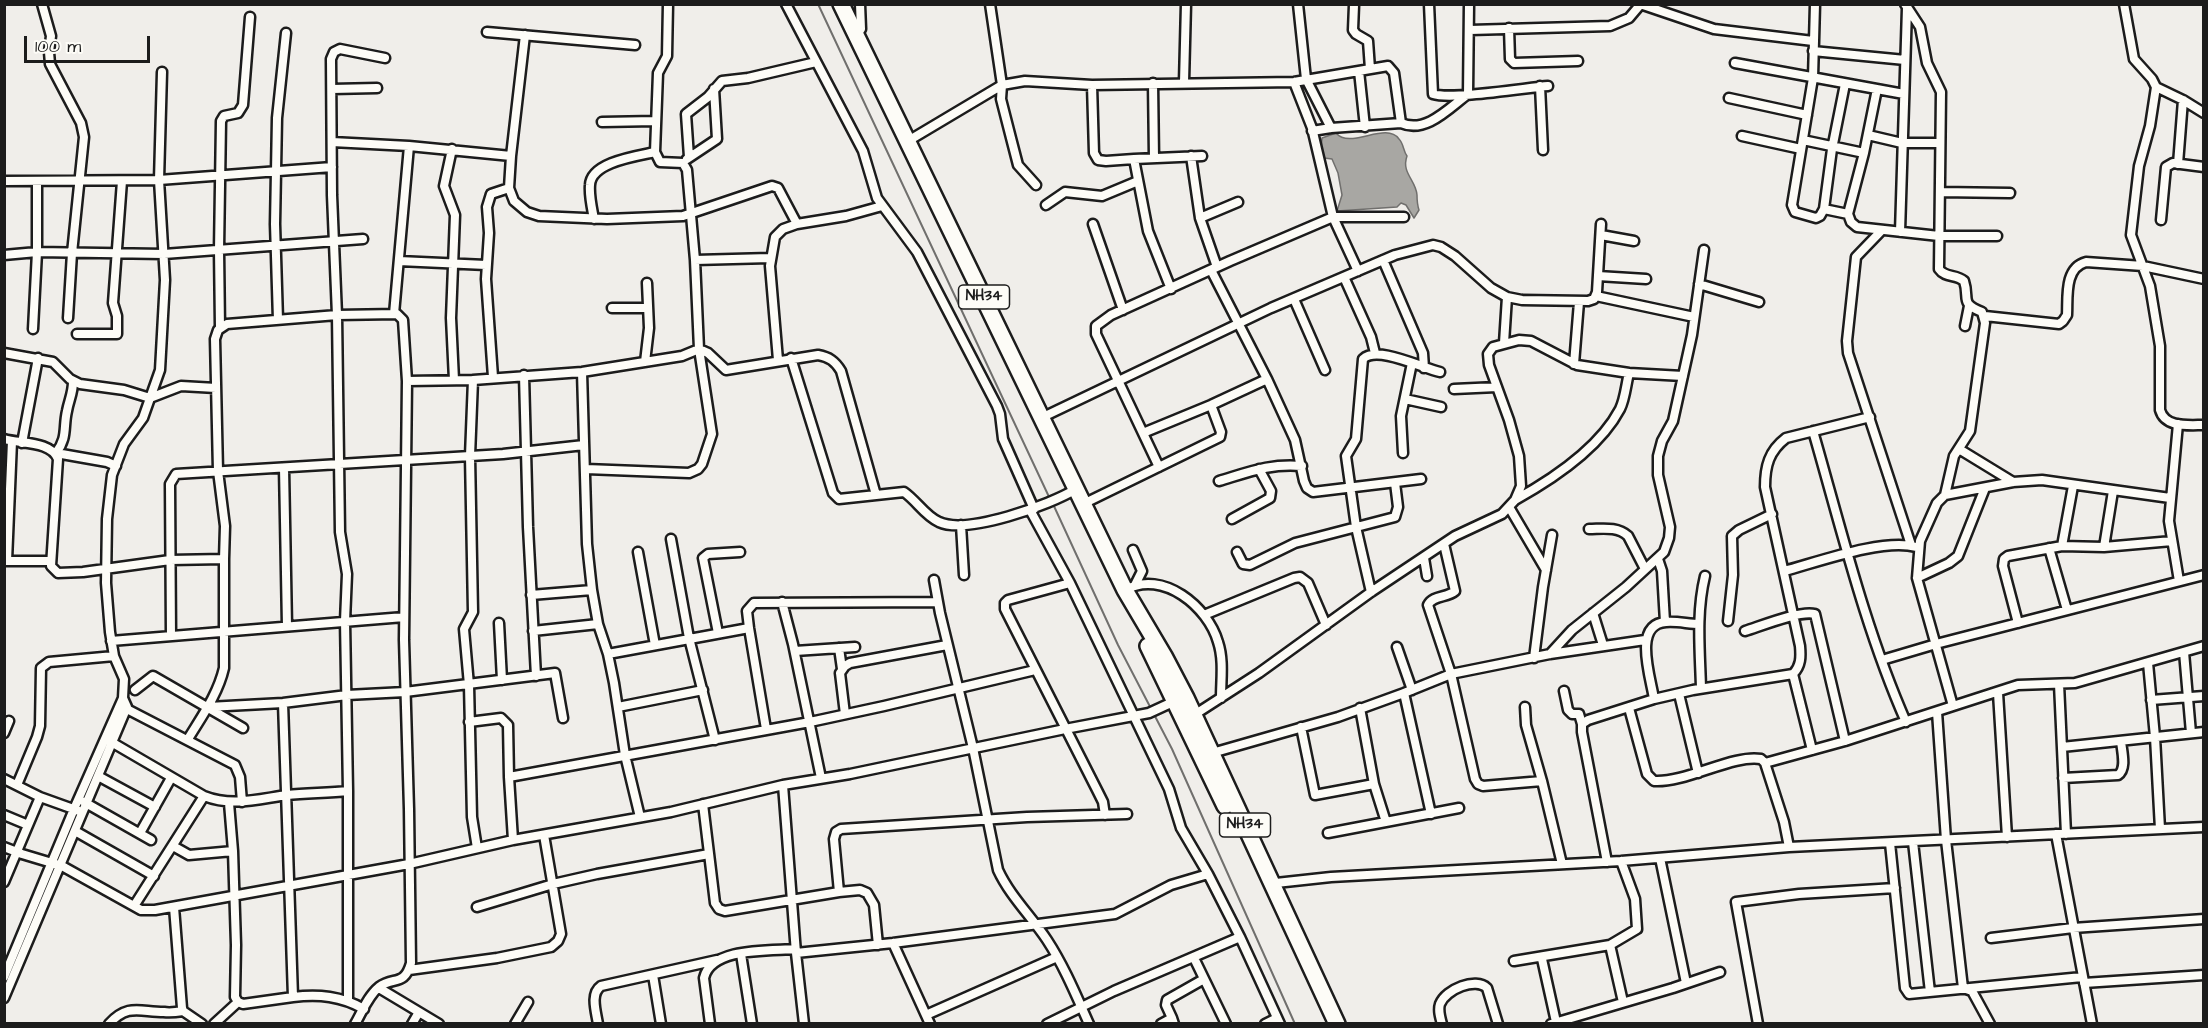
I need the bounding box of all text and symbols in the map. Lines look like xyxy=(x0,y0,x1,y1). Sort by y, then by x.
scale bar xyxy=(27,24,153,62)
text: 100 m xyxy=(35,34,81,59)
road number: NH34 xyxy=(958,285,1010,309)
road number: NH34 xyxy=(1220,813,1270,837)

